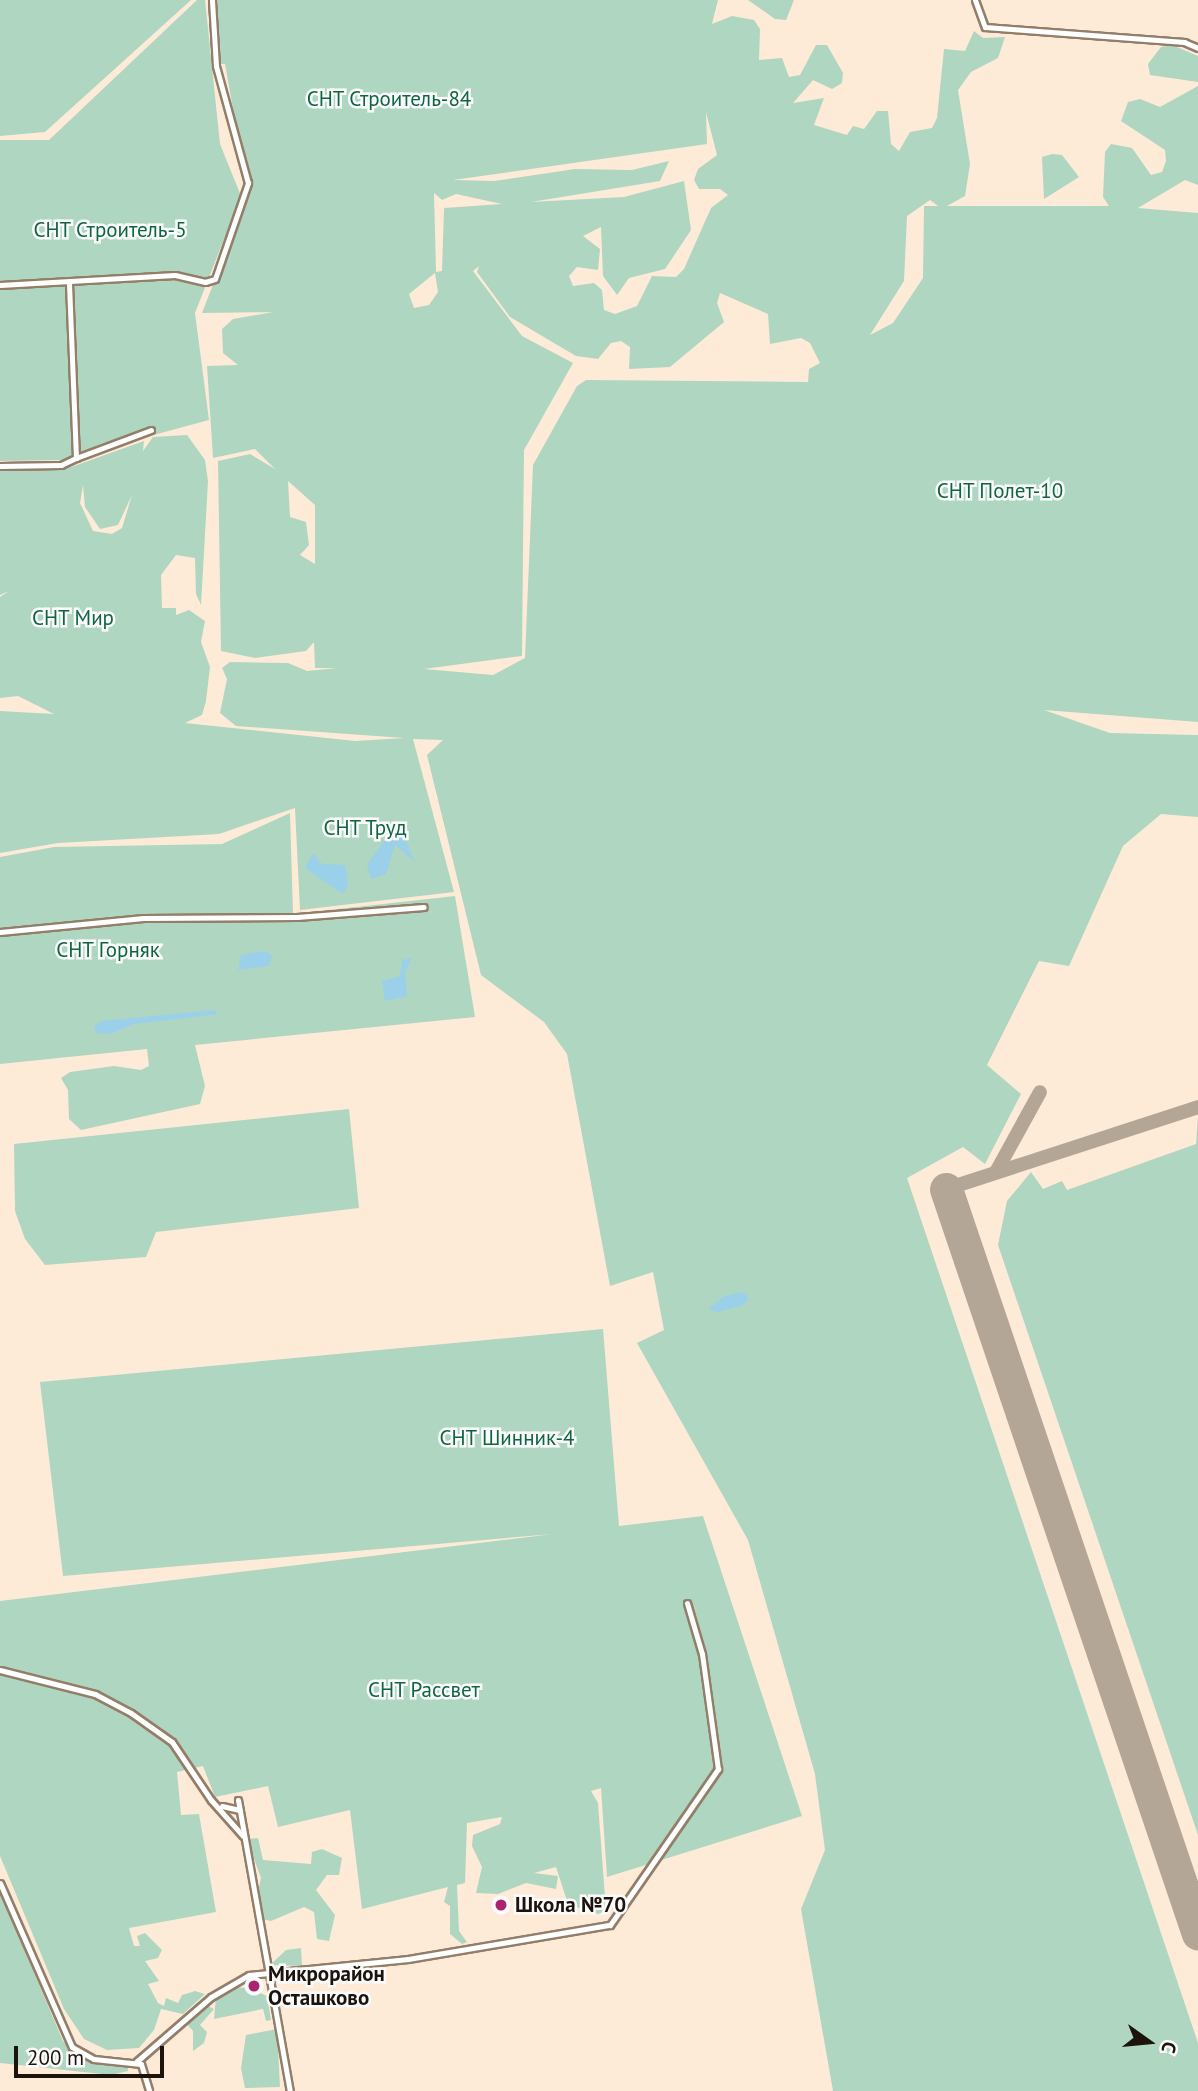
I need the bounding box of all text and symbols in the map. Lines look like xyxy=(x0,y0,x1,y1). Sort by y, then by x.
park label: СНТ Строитель-84 xyxy=(306,86,472,112)
park label: СНТ Строитель-5 xyxy=(33,217,187,243)
park label: СНТ Полет-10 xyxy=(936,478,1064,504)
park label: СНТ Мир xyxy=(32,605,114,631)
park label: СНТ Труд xyxy=(323,815,407,841)
park label: СНТ Горняк xyxy=(56,937,160,963)
park label: СНТ Шинник-4 xyxy=(439,1425,575,1451)
park label: СНТ Рассвет xyxy=(368,1677,480,1703)
place label: Школа №70 xyxy=(515,1892,626,1918)
marker: Школа №70 xyxy=(493,1897,509,1913)
place label: Микрорайон Осташково xyxy=(268,1961,385,2011)
marker: Микрорайон Осташково xyxy=(246,1978,262,1994)
north arrow xyxy=(1114,2007,1184,2077)
scale bar xyxy=(18,2032,168,2076)
text: С xyxy=(1156,2039,1182,2056)
text: 200 m xyxy=(27,2044,84,2071)

